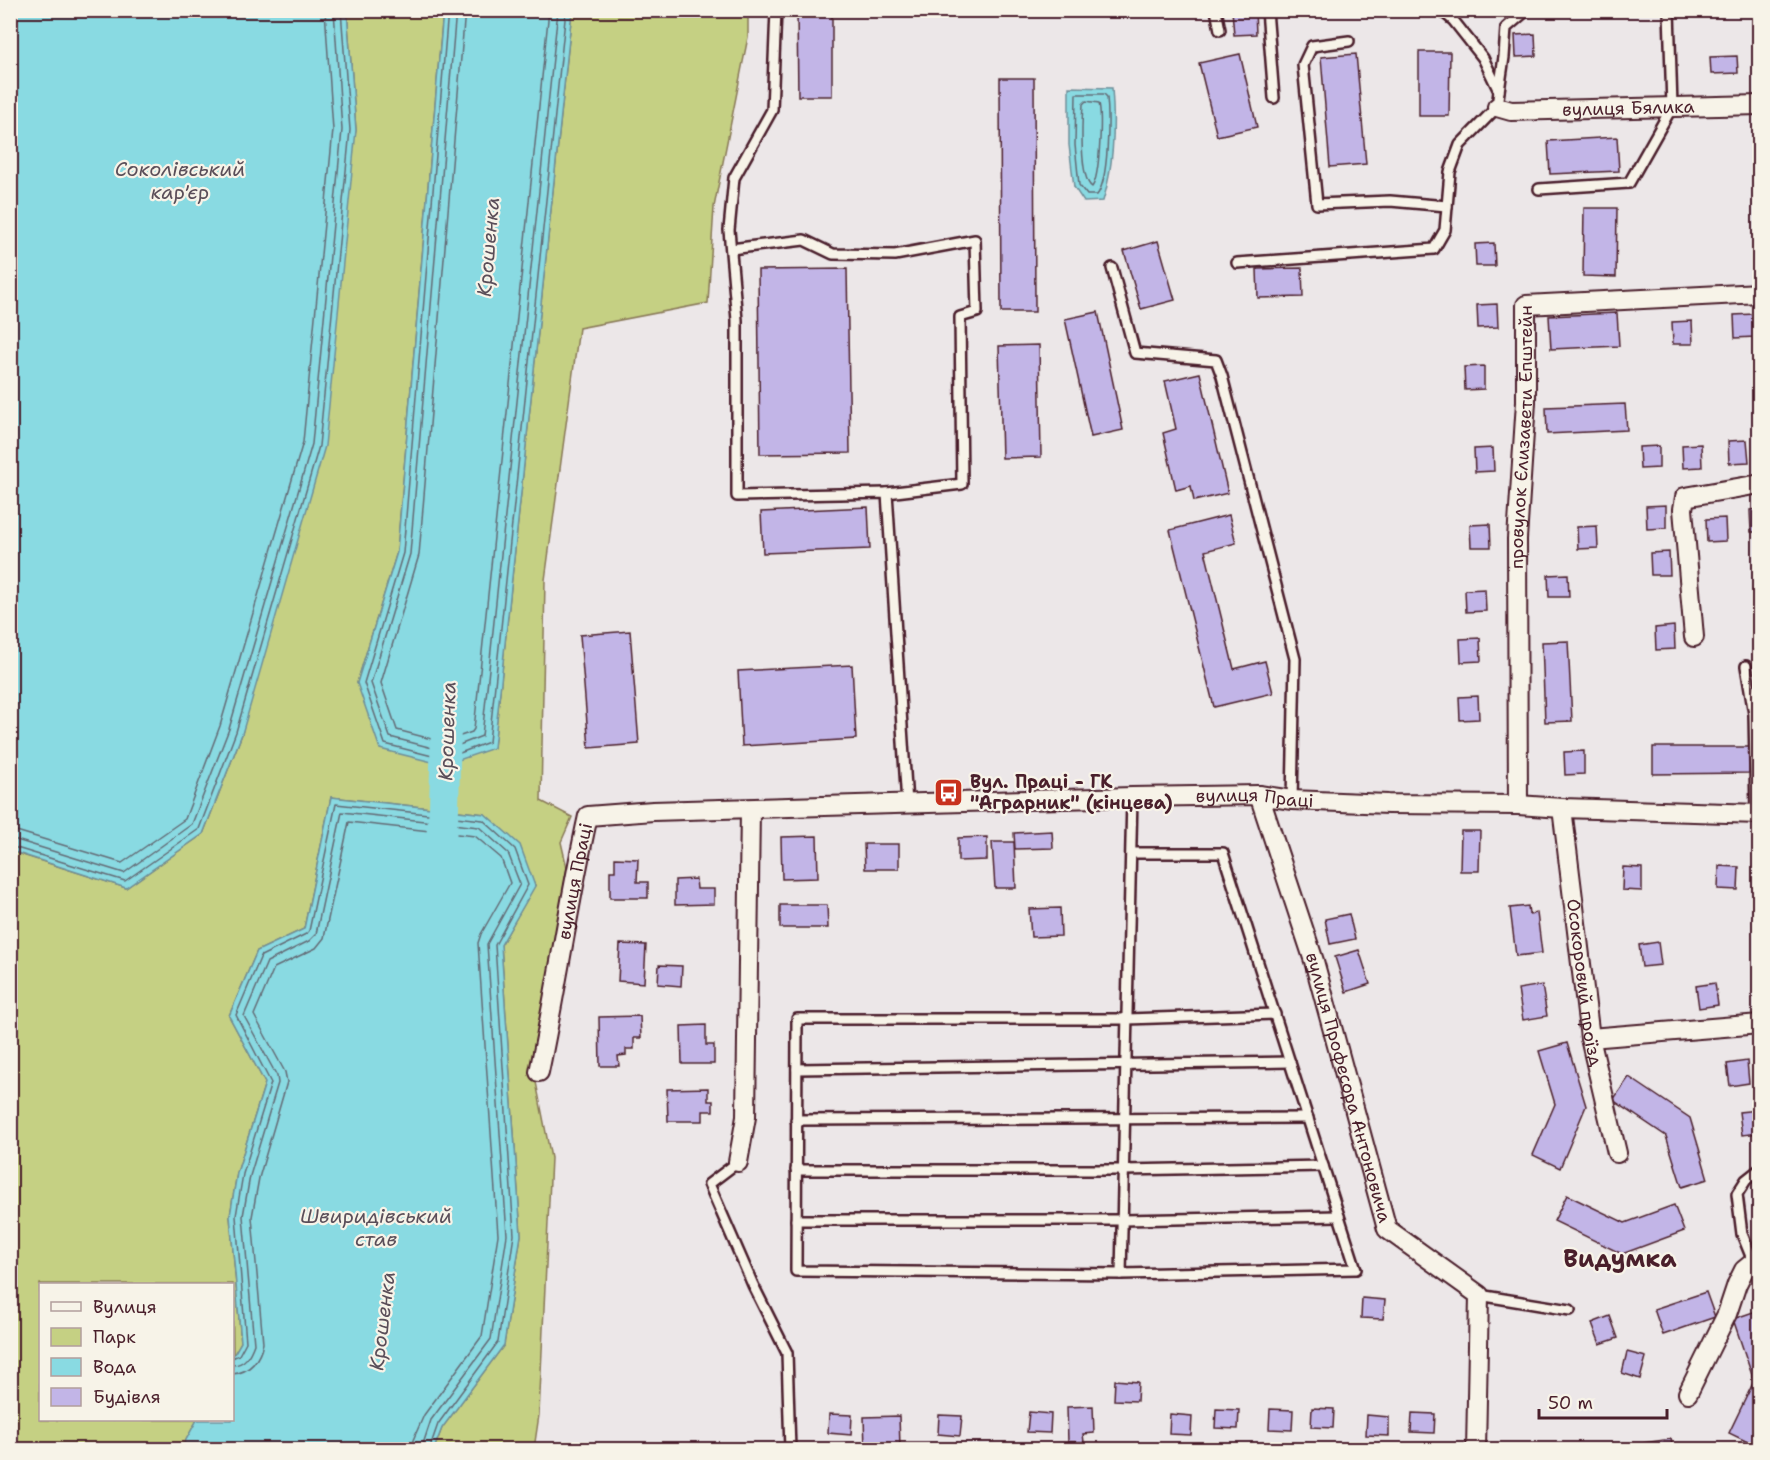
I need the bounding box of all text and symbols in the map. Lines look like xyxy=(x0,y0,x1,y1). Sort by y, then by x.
street label: вулиця Бялика xyxy=(1562,95,1695,122)
water label: Соколівський кар'єр xyxy=(115,156,245,205)
water label: Крошенка xyxy=(471,196,505,298)
street label: провулок Єлизавети Епштейн xyxy=(1505,305,1538,569)
water label: Крошенка xyxy=(432,681,462,781)
place label: Вул. Праці - ГК "Аграрник" (кінцева) xyxy=(970,770,1173,815)
bus stop icon: Вул. Праці - ГК "Аграрник" (кінцева) xyxy=(933,776,965,808)
street label: вулиця Праці xyxy=(1196,783,1314,813)
street label: вулиця Праці xyxy=(552,821,598,942)
street label: Осокоровий проїзд xyxy=(1561,897,1608,1069)
street label: вулиця Професора Антоновича xyxy=(1300,949,1397,1225)
water label: Швиридівський став xyxy=(300,1203,452,1252)
district label: Видумка xyxy=(1563,1243,1677,1275)
water label: Крошенка xyxy=(363,1270,401,1372)
legend xyxy=(39,1283,234,1421)
text: Вулиця xyxy=(93,1295,157,1319)
text: Парк xyxy=(93,1325,136,1349)
text: Вода xyxy=(93,1355,136,1379)
scale bar xyxy=(1539,1382,1666,1420)
text: Будівля xyxy=(93,1385,161,1409)
text: 50 m xyxy=(1548,1391,1593,1415)

